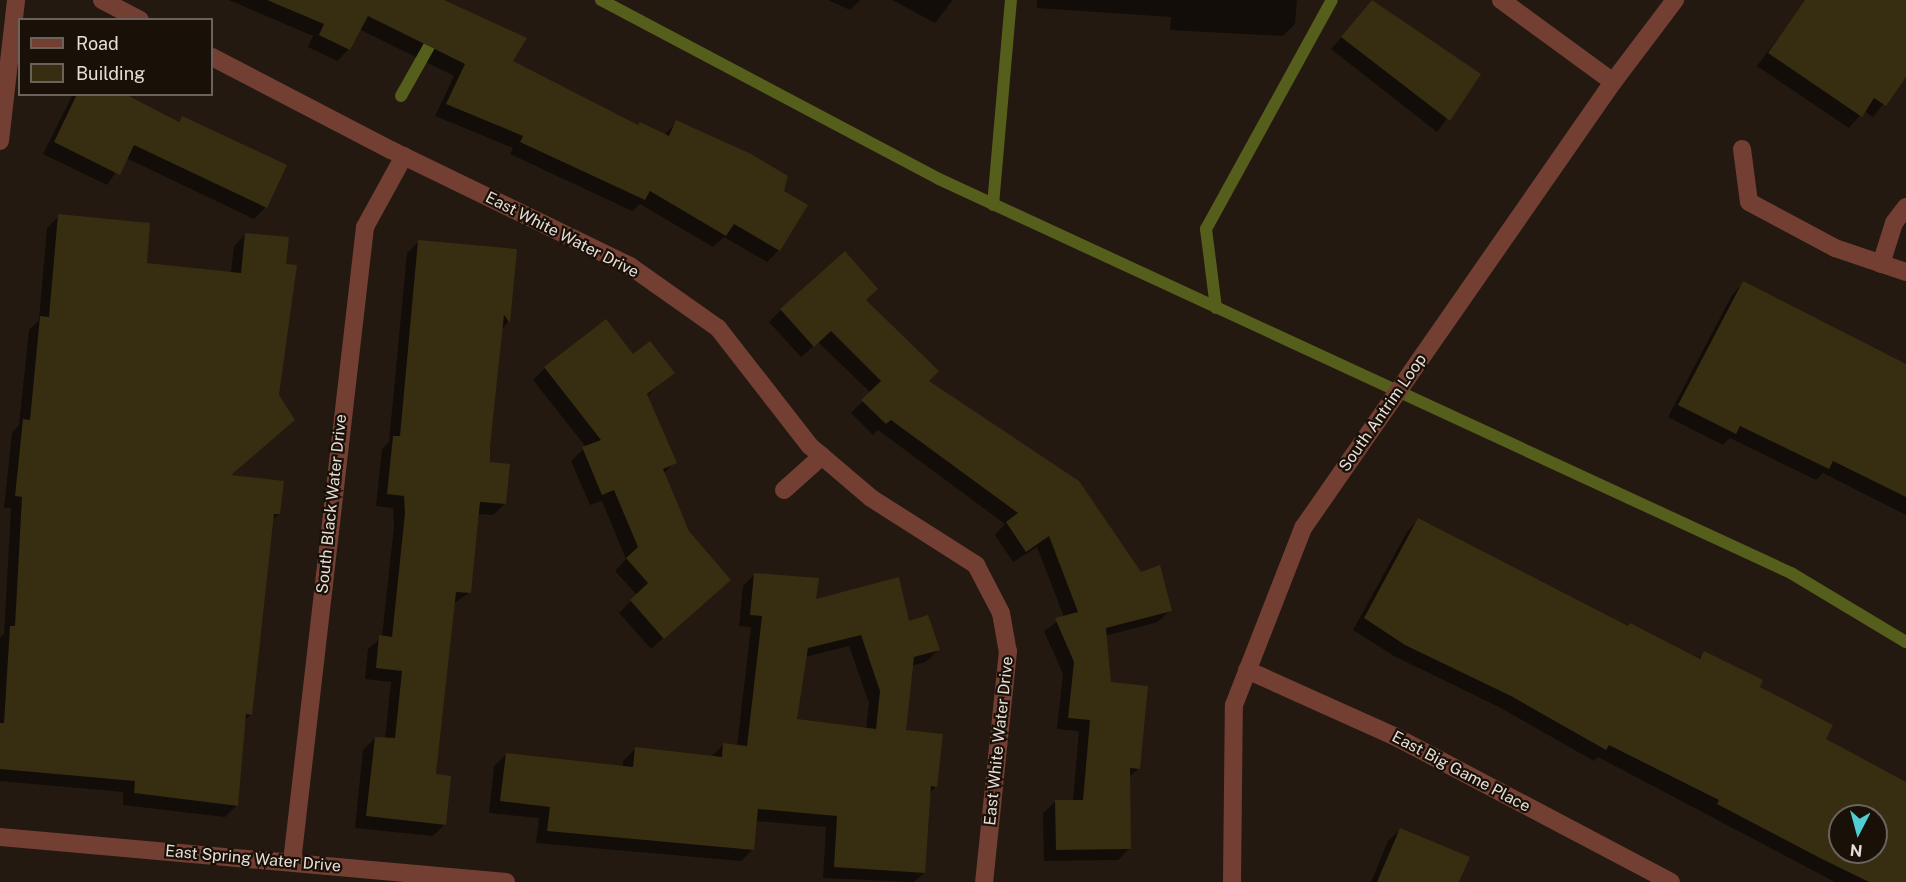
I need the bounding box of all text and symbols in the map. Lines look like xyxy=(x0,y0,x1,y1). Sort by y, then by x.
legend xyxy=(18,18,213,96)
text: Road xyxy=(76,33,119,54)
text: Building xyxy=(76,63,145,84)
street label: East White Water Drive xyxy=(482,188,642,282)
street label: South Antrim Loop xyxy=(1335,350,1431,476)
street label: South Black Water Drive xyxy=(313,413,351,595)
street label: East White Water Drive xyxy=(981,655,1017,827)
street label: East Big Game Place xyxy=(1389,727,1533,817)
north arrow xyxy=(1828,804,1888,864)
text: N xyxy=(1849,840,1863,861)
street label: East Spring Water Drive xyxy=(164,842,342,876)

